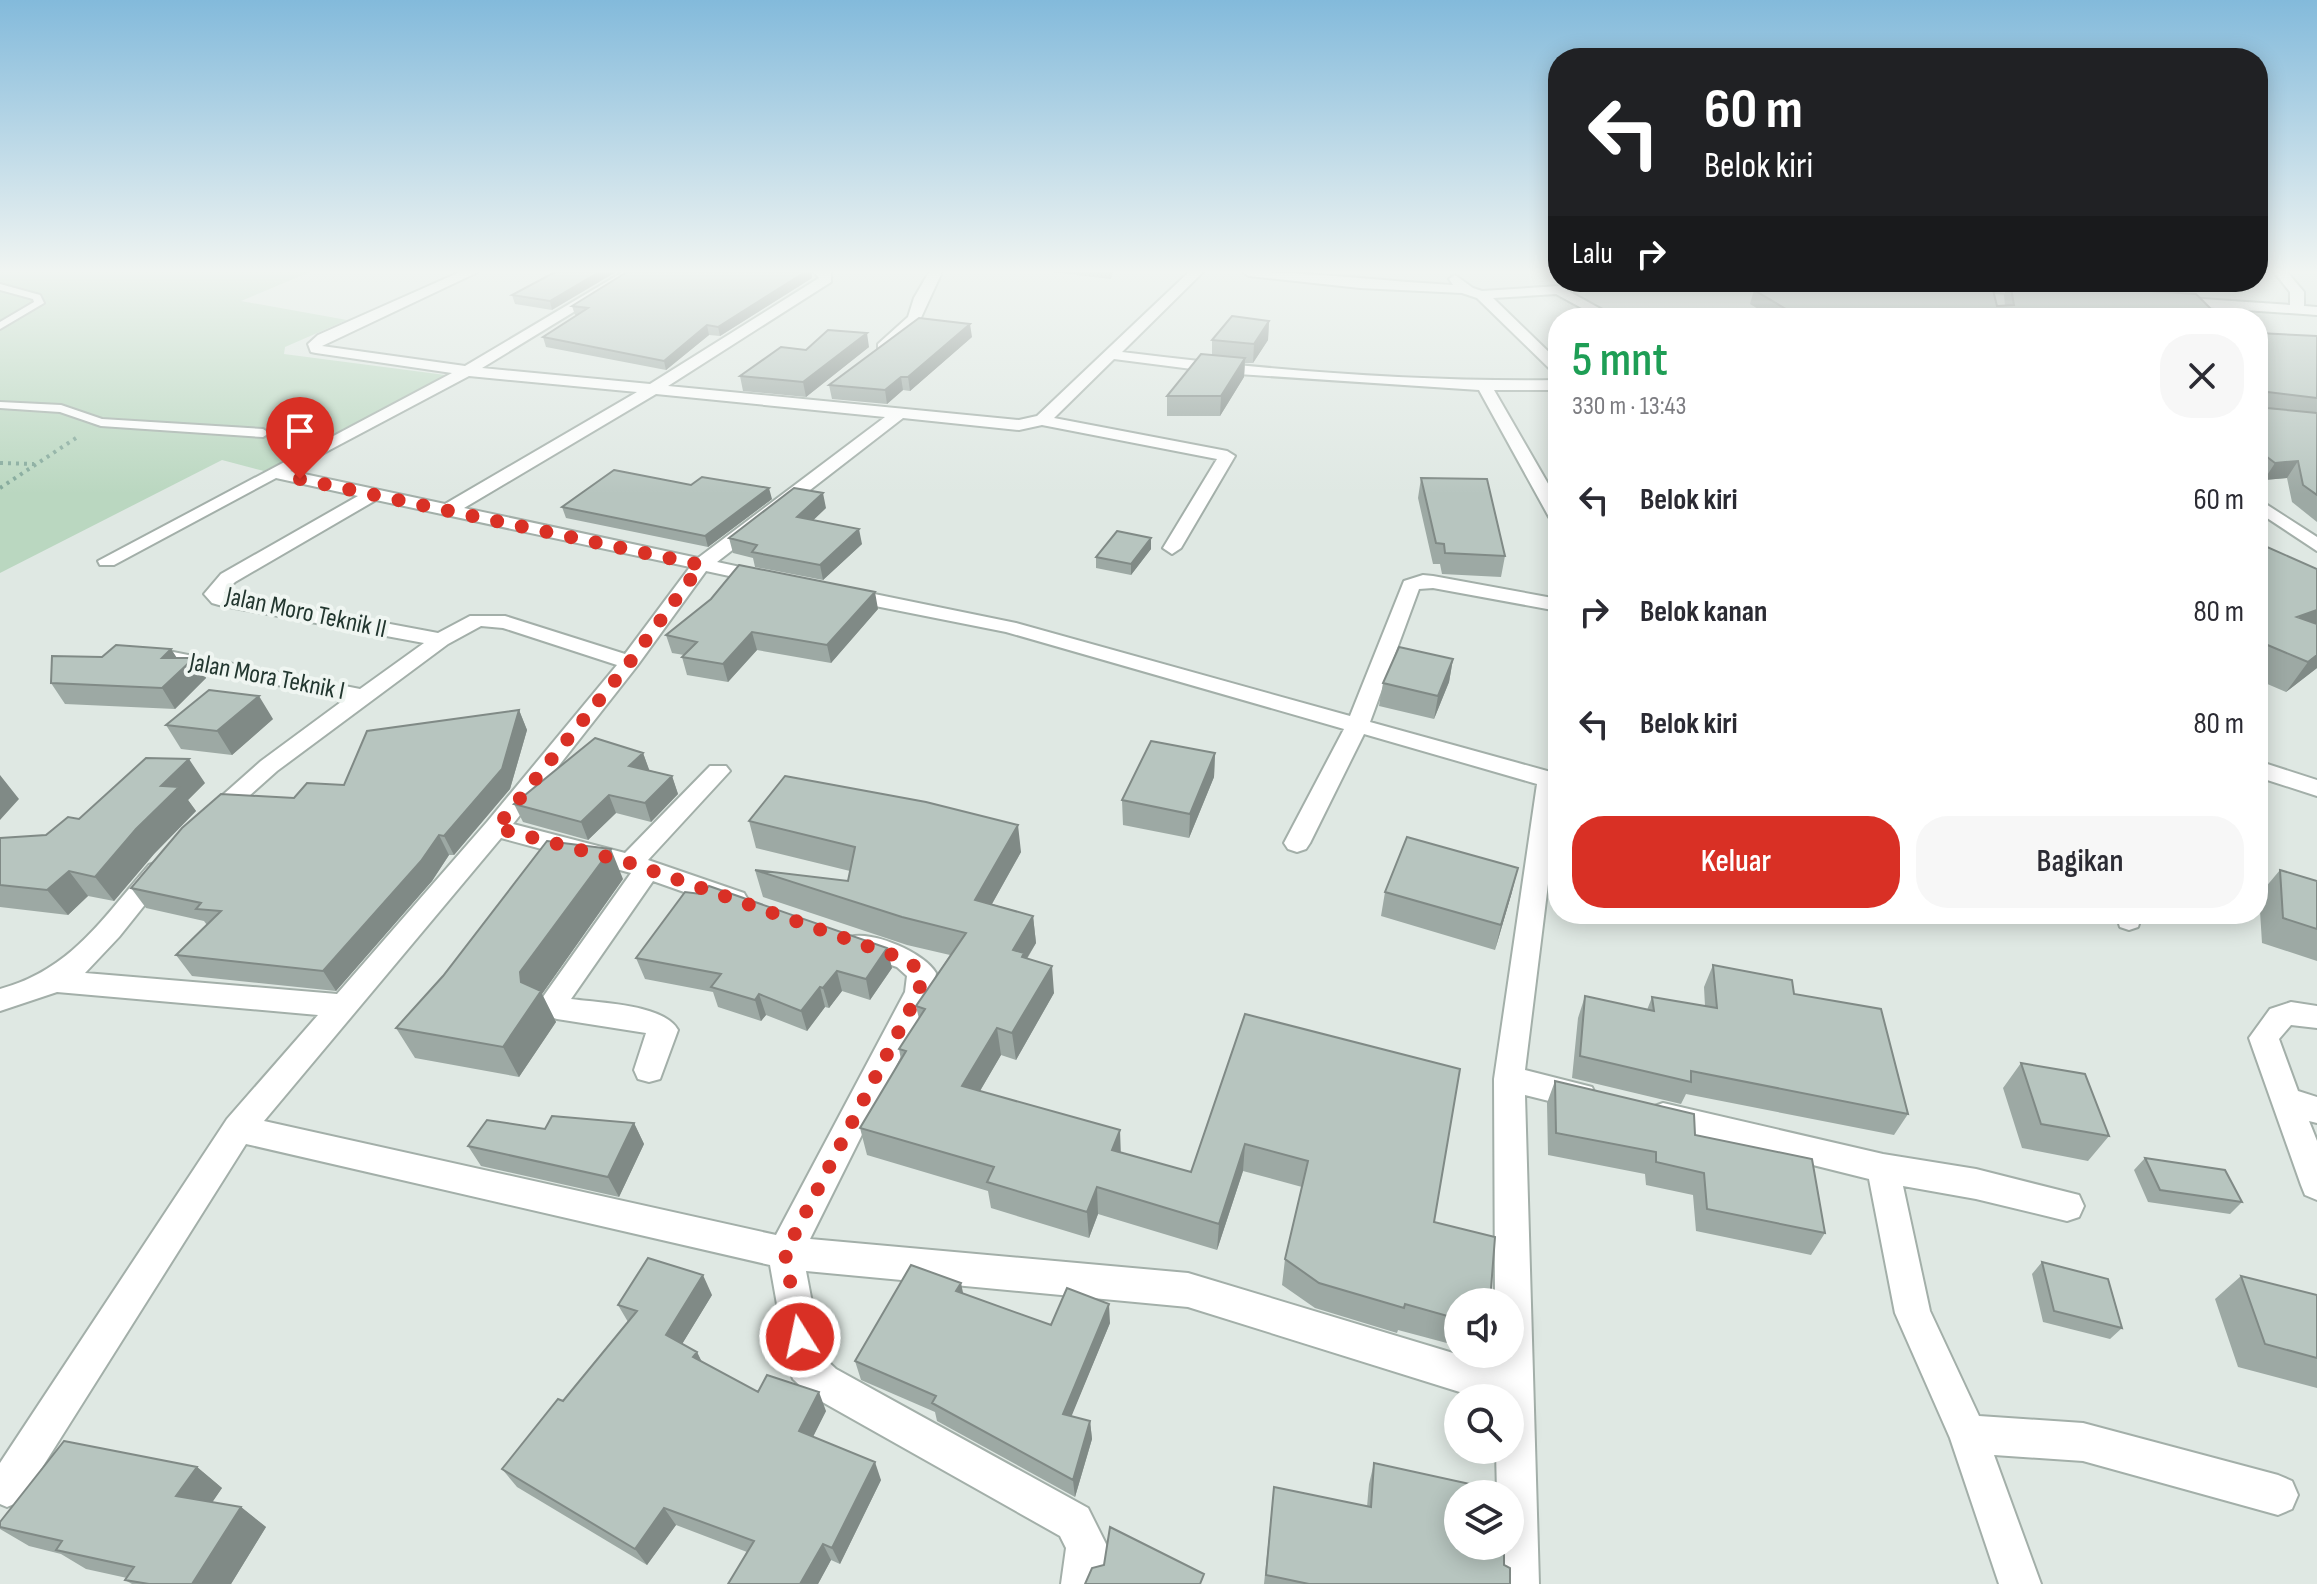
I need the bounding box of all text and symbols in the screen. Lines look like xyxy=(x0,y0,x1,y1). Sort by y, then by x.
text: 60 m xyxy=(1704,77,1803,144)
icon: left xyxy=(1572,80,1676,184)
text: Belok kiri xyxy=(1704,145,1813,188)
icon: right xyxy=(1629,232,1673,276)
text: Lalu xyxy=(1572,236,1613,272)
text: 5 mnt xyxy=(1572,332,1668,389)
button: close xyxy=(2160,334,2244,418)
text: 330 m · 13:43 xyxy=(1572,391,1686,422)
pin xyxy=(266,397,334,479)
icon: arrive xyxy=(278,409,322,453)
icon: left xyxy=(1572,478,1616,522)
text: Belok kiri xyxy=(1640,482,1738,518)
text: 60 m xyxy=(2193,482,2244,518)
street label: Jalan Moro Teknik II xyxy=(222,581,389,645)
icon: right xyxy=(1572,590,1616,634)
text: Belok kanan xyxy=(1640,594,1767,630)
text: 80 m xyxy=(2193,594,2244,630)
street label: Jalan Mora Teknik I xyxy=(186,647,347,707)
icon: left xyxy=(1572,702,1616,746)
text: Belok kiri xyxy=(1640,706,1738,742)
text: 80 m xyxy=(2193,706,2244,742)
button: Keluar xyxy=(1572,816,1900,908)
button: Bagikan xyxy=(1916,816,2244,908)
map controls xyxy=(1444,1288,1524,1560)
button: sound xyxy=(1444,1288,1524,1368)
position arrow xyxy=(758,1295,842,1379)
button: search xyxy=(1444,1384,1524,1464)
button: layers xyxy=(1444,1480,1524,1560)

